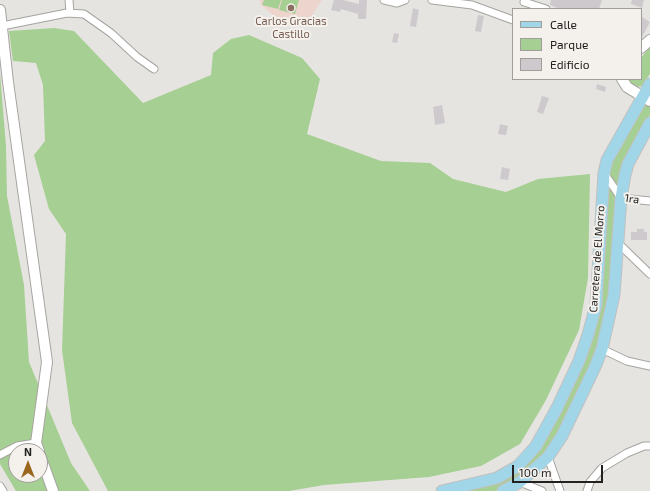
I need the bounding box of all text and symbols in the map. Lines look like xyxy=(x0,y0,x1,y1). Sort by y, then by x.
marker: Carlos Gracias Castillo xyxy=(286,3,296,13)
legend xyxy=(512,8,642,80)
place label: Carlos Gracias Castillo xyxy=(255,14,327,40)
text: Calle xyxy=(550,17,577,31)
text: Parque xyxy=(550,37,588,51)
text: Edificio xyxy=(550,57,590,71)
street label: 1ra xyxy=(624,191,640,207)
street label: Carretera de El Morro xyxy=(587,205,607,313)
north arrow xyxy=(8,443,48,483)
text: N xyxy=(24,445,32,458)
scale bar xyxy=(514,457,605,483)
text: 100 m xyxy=(519,465,551,479)

